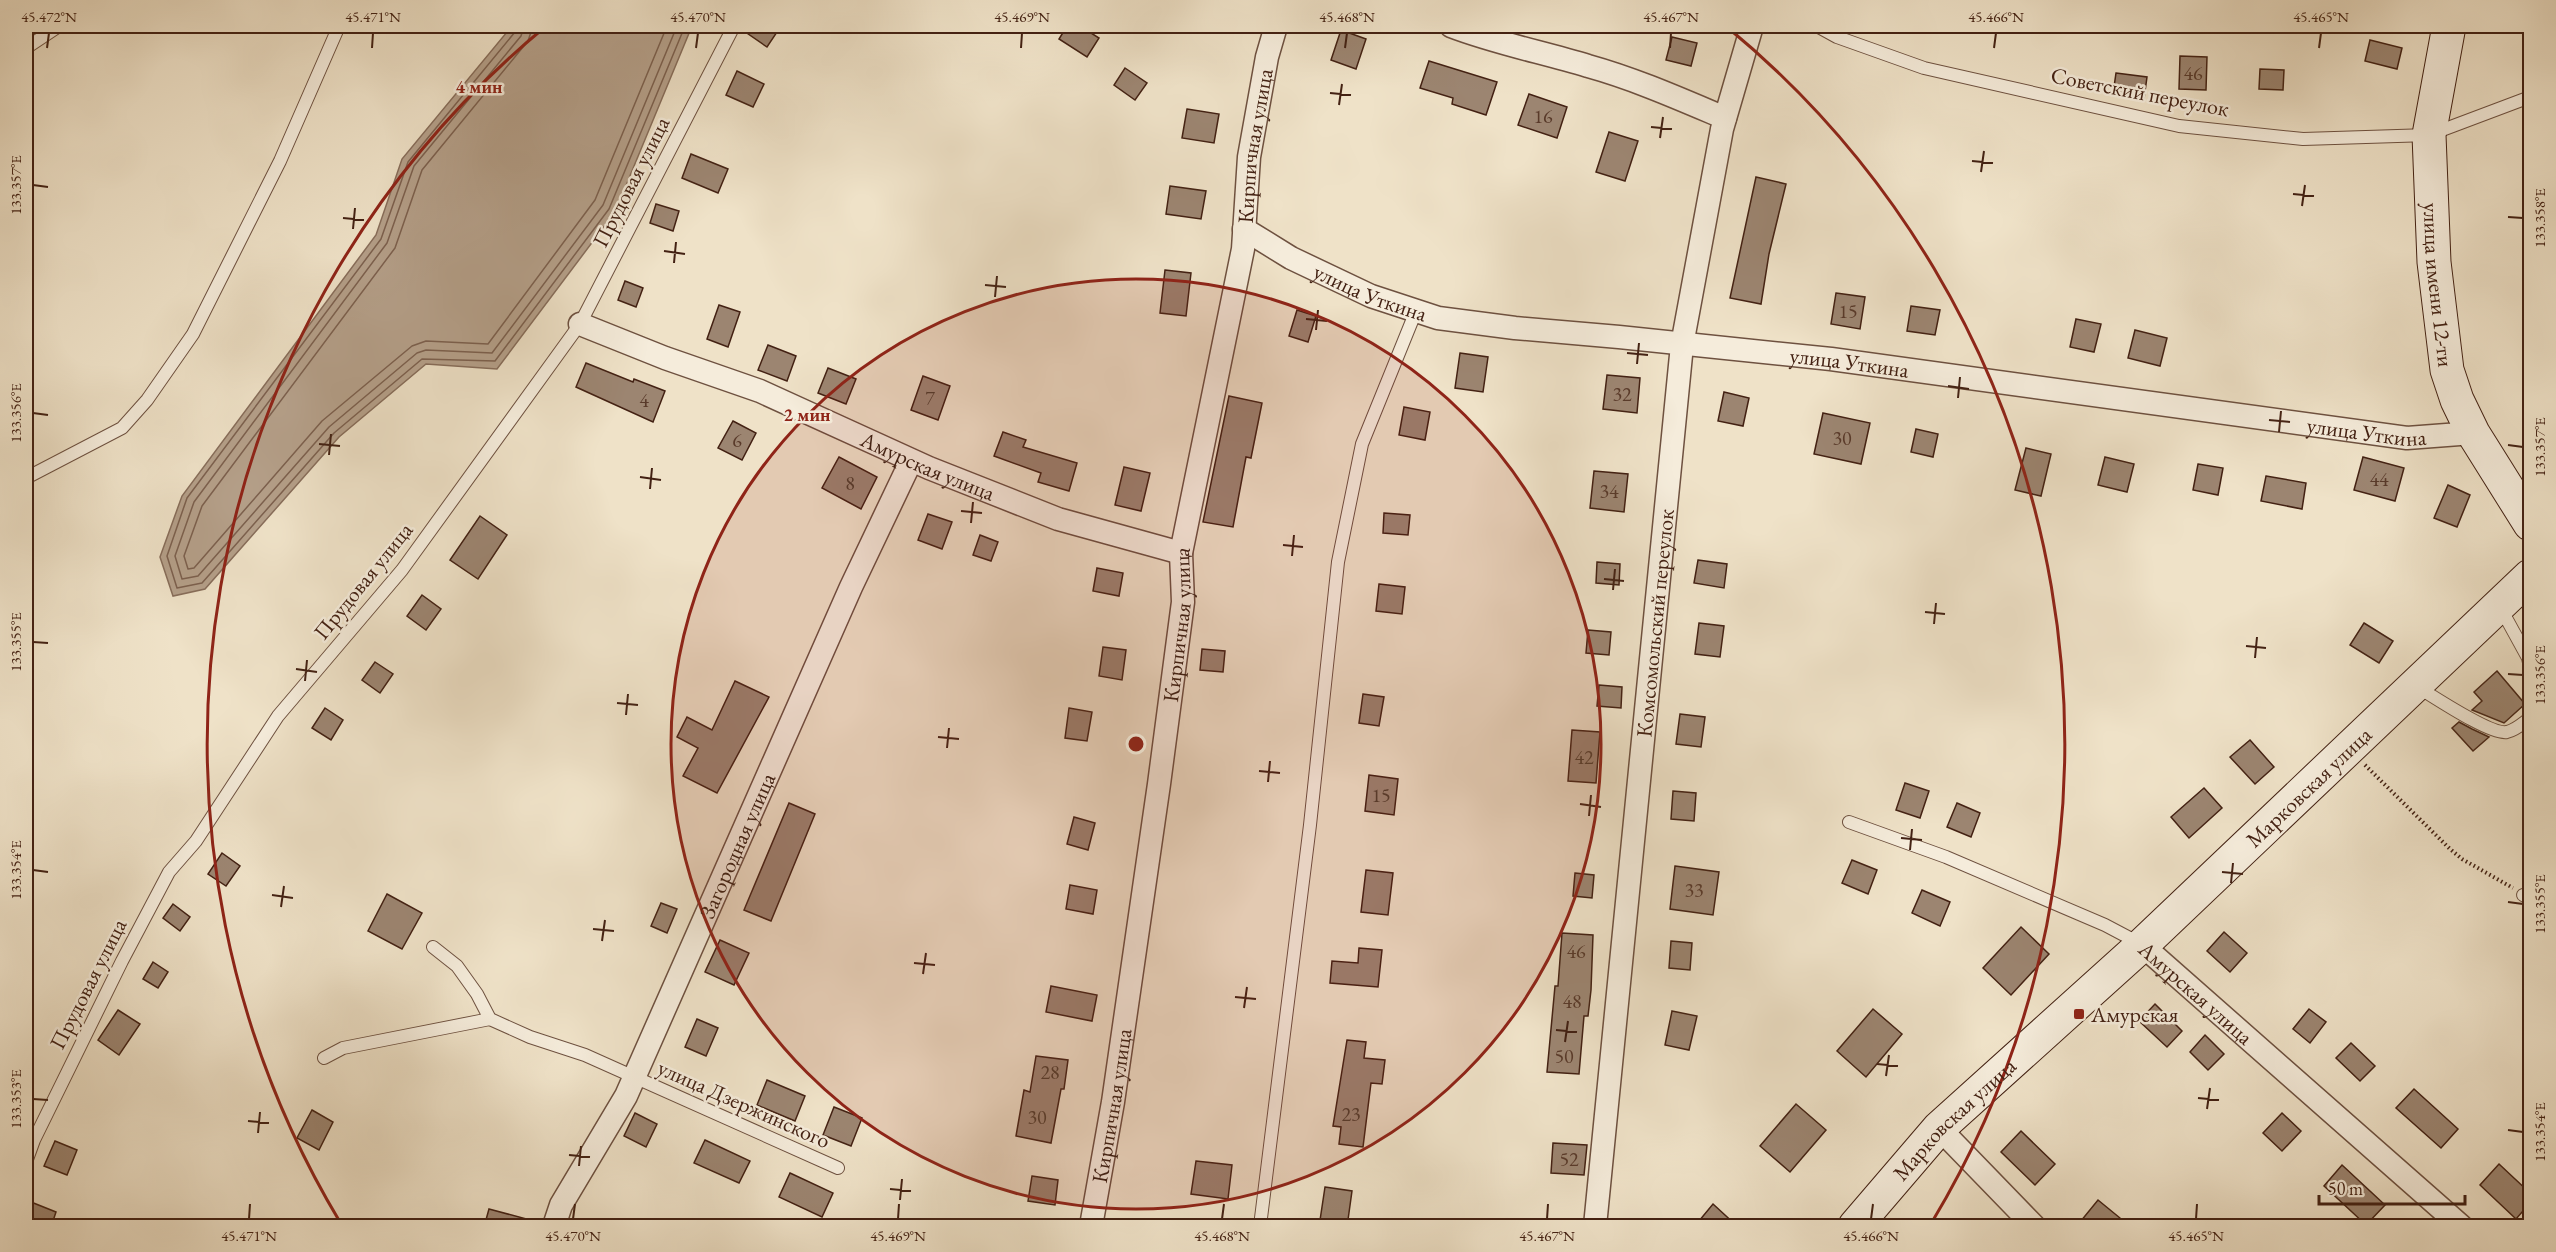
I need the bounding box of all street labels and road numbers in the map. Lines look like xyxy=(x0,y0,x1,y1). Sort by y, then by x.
street label: Советский переулок xyxy=(2048,61,2232,124)
street label: Кирпичная улица xyxy=(1230,66,1279,224)
street label: Прудовая улица xyxy=(586,112,676,252)
street label: улица имени 12-ти xyxy=(2417,202,2461,369)
street label: улица Уткина xyxy=(1309,256,1431,328)
street label: улица Уткина xyxy=(1788,340,1911,384)
street label: улица Уткина xyxy=(2305,410,2427,453)
street label: Амурская улица xyxy=(855,424,999,507)
street label: Комсомольский переулок xyxy=(1629,507,1680,738)
street label: Прудовая улица xyxy=(307,516,419,646)
street label: Кирпичная улица xyxy=(1155,544,1198,704)
street label: Марковская улица xyxy=(2239,720,2378,853)
street label: Загородная улица xyxy=(692,768,782,923)
street label: Прудовая улица xyxy=(43,914,133,1054)
street label: Амурская улица xyxy=(2132,936,2258,1050)
street label: Кирпичная улица xyxy=(1084,1026,1138,1185)
street label: Марковская улица xyxy=(1886,1051,2022,1187)
street label: улица Дзержинского xyxy=(653,1053,835,1155)

